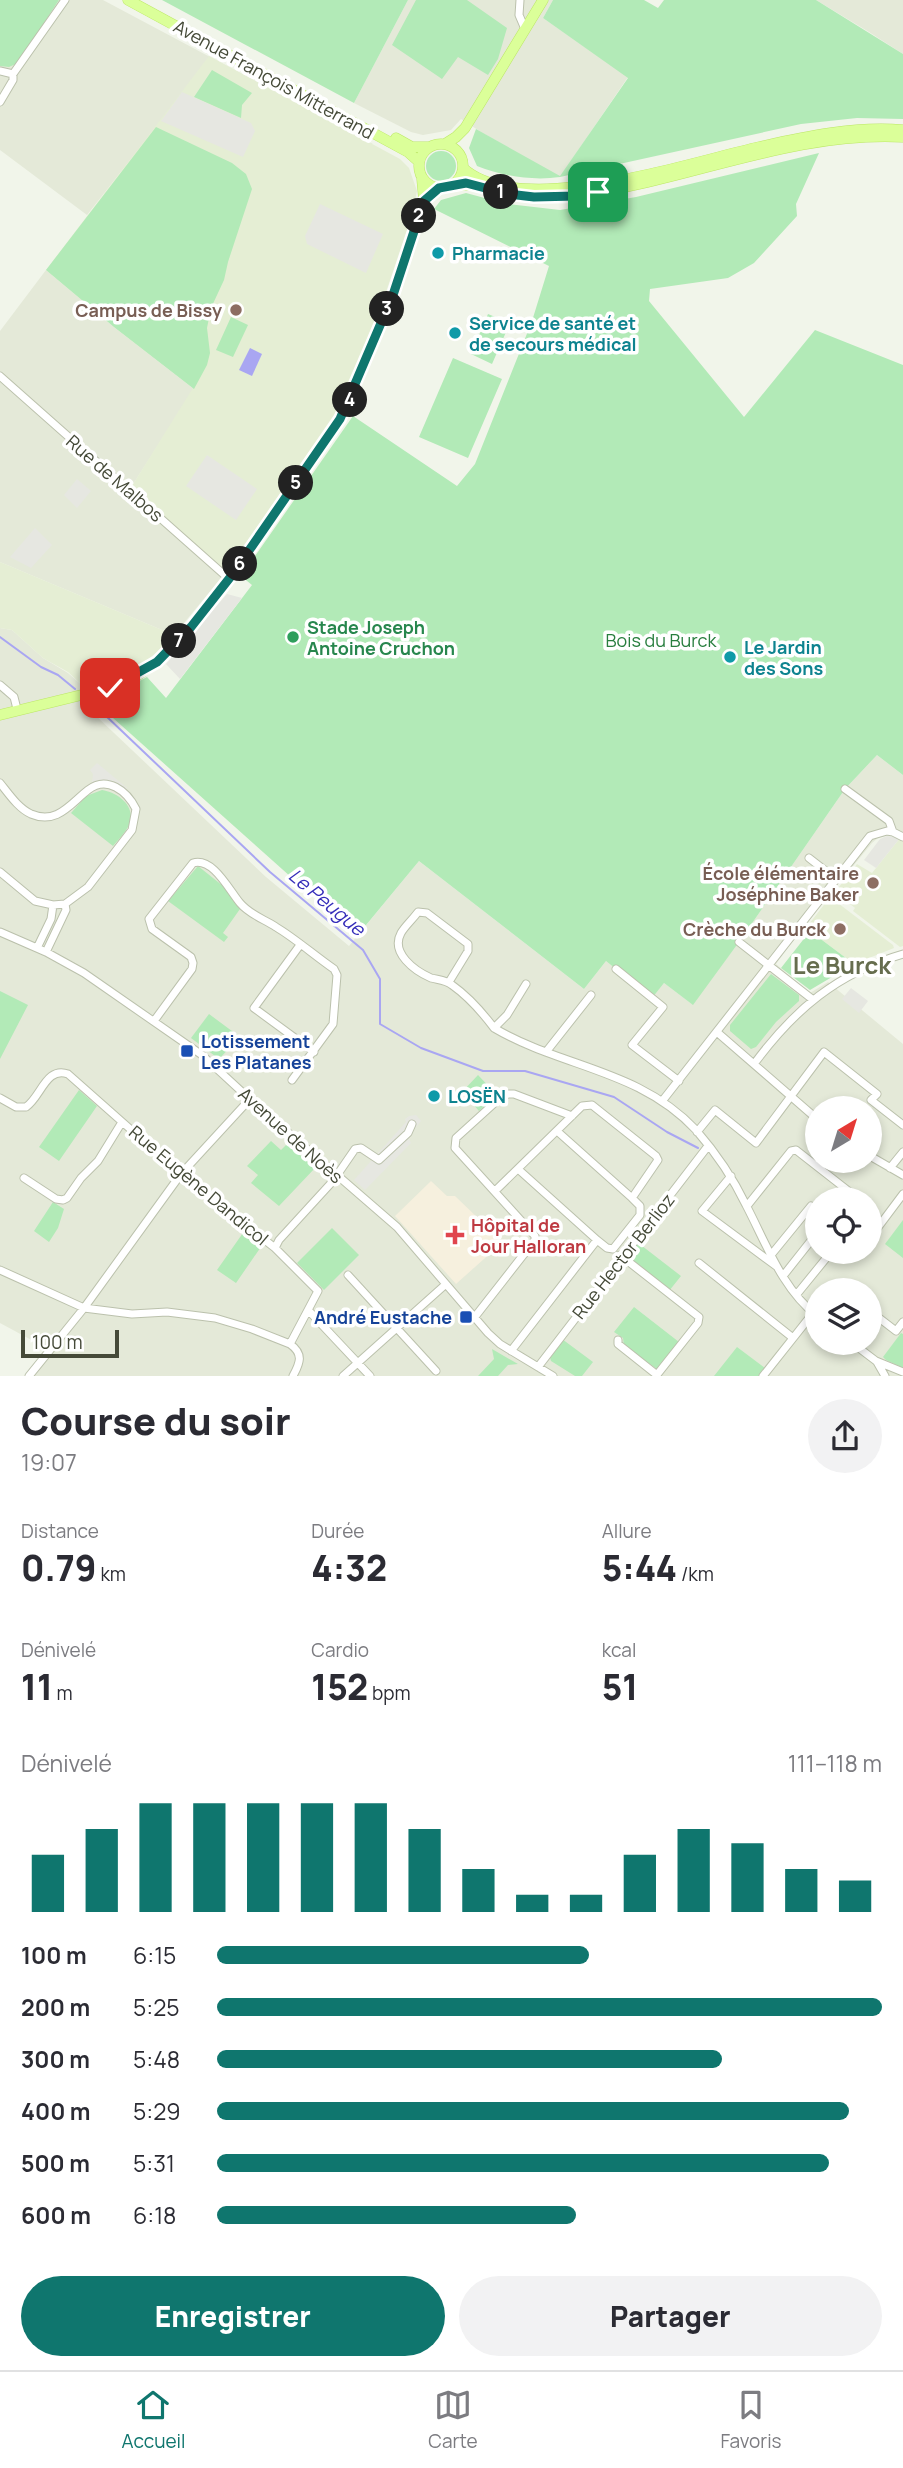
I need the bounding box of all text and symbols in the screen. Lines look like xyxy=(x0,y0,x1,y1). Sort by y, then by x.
street label: Avenue François Mitterrand xyxy=(169,14,379,144)
pin xyxy=(568,162,628,222)
icon: arrive xyxy=(579,173,617,211)
pin: 1 xyxy=(484,174,518,210)
text: 1 xyxy=(496,178,505,204)
pin: 2 xyxy=(402,198,436,234)
text: 2 xyxy=(413,202,424,228)
place label: Pharmacie xyxy=(452,241,545,265)
marker: Pharmacie xyxy=(430,245,446,261)
pin: 3 xyxy=(370,292,404,326)
text: 3 xyxy=(381,295,392,321)
place label: Campus de Bissy xyxy=(75,298,222,322)
marker: Campus de Bissy xyxy=(228,302,244,318)
place label: Service de santé et de secours médical xyxy=(469,311,637,356)
marker: Service de santé et de secours médical xyxy=(447,325,463,341)
pin: 4 xyxy=(332,382,368,418)
text: 4 xyxy=(344,386,355,412)
street label: Rue de Malbos xyxy=(61,429,169,527)
pin: 5 xyxy=(278,466,314,500)
text: 5 xyxy=(290,469,301,495)
pin: 6 xyxy=(222,546,258,582)
text: 6 xyxy=(234,550,245,576)
place label: Stade Joseph Antoine Cruchon xyxy=(307,615,455,660)
pin: 7 xyxy=(162,624,196,658)
text: 7 xyxy=(173,627,184,653)
park label: Bois du Burck xyxy=(606,628,717,652)
marker: Stade Joseph Antoine Cruchon xyxy=(285,629,301,645)
place label: Le Jardin des Sons xyxy=(744,635,824,680)
marker: Le Jardin des Sons xyxy=(722,649,738,665)
pin xyxy=(80,658,140,718)
icon: check xyxy=(91,669,129,707)
place label: École élémentaire Joséphine Baker xyxy=(702,861,859,906)
water label: Le Peugue xyxy=(283,862,372,943)
marker: École élémentaire Joséphine Baker xyxy=(865,875,881,891)
place label: Crèche du Burck xyxy=(683,917,827,941)
marker: Crèche du Burck xyxy=(832,921,848,937)
district label: Le Burck xyxy=(793,948,892,981)
place label: Lotissement Les Platanes xyxy=(201,1029,312,1074)
marker: Lotissement Les Platanes xyxy=(179,1043,195,1059)
street label: Avenue de Noès xyxy=(234,1082,348,1188)
place label: LOSËN xyxy=(448,1084,506,1108)
marker: LOSËN xyxy=(426,1088,442,1104)
north arrow xyxy=(805,1096,882,1172)
map controls xyxy=(805,1096,882,1355)
street label: Rue Eugène Dandicol xyxy=(124,1120,274,1250)
button: locate xyxy=(805,1187,882,1264)
street label: Rue Hector Berlioz xyxy=(566,1188,680,1324)
place label: Hôpital de Jour Halloran xyxy=(471,1213,586,1258)
marker: Hôpital de Jour Halloran xyxy=(445,1225,465,1245)
button: layers xyxy=(805,1278,882,1355)
place label: André Eustache xyxy=(314,1305,452,1329)
marker: André Eustache xyxy=(458,1309,474,1325)
scale bar xyxy=(21,1327,119,1359)
text: 100 m xyxy=(32,1329,83,1355)
text: Course du soir xyxy=(21,1394,291,1446)
button: share xyxy=(808,1399,882,1473)
text: 19:07 xyxy=(21,1446,77,1478)
text: Distance xyxy=(21,1518,99,1544)
text: Durée xyxy=(311,1518,364,1544)
text: Allure xyxy=(602,1518,652,1544)
text: 0.79 xyxy=(21,1544,97,1592)
text: 4:32 xyxy=(311,1544,387,1592)
text: 5:44 xyxy=(602,1544,677,1592)
text: km xyxy=(97,1561,126,1587)
text: /km xyxy=(677,1561,714,1587)
text: Dénivelé xyxy=(21,1637,96,1663)
text: Cardio xyxy=(311,1637,369,1663)
text: kcal xyxy=(602,1637,636,1663)
text: 11 xyxy=(21,1663,53,1711)
text: 152 xyxy=(311,1663,368,1711)
text: 51 xyxy=(602,1663,638,1711)
text: m xyxy=(53,1680,73,1706)
text: bpm xyxy=(368,1680,411,1706)
text: Dénivelé xyxy=(21,1747,112,1779)
text: 111–118 m xyxy=(788,1747,882,1779)
text: 100 m xyxy=(21,1939,87,1971)
text: 6:15 xyxy=(133,1939,176,1971)
text: 200 m xyxy=(21,1991,90,2023)
text: 5:25 xyxy=(133,1991,180,2023)
text: 300 m xyxy=(21,2043,90,2075)
text: 5:48 xyxy=(133,2043,180,2075)
text: 400 m xyxy=(21,2095,91,2127)
text: 5:29 xyxy=(133,2095,181,2127)
text: 500 m xyxy=(21,2147,90,2179)
text: 5:31 xyxy=(133,2147,175,2179)
text: 600 m xyxy=(21,2199,91,2231)
text: 6:18 xyxy=(133,2199,176,2231)
button: Enregistrer xyxy=(21,2276,445,2356)
button: Partager xyxy=(459,2276,882,2356)
tab: Accueil xyxy=(121,2386,185,2454)
tab: Carte xyxy=(428,2386,478,2454)
tab: Favoris xyxy=(720,2386,782,2454)

